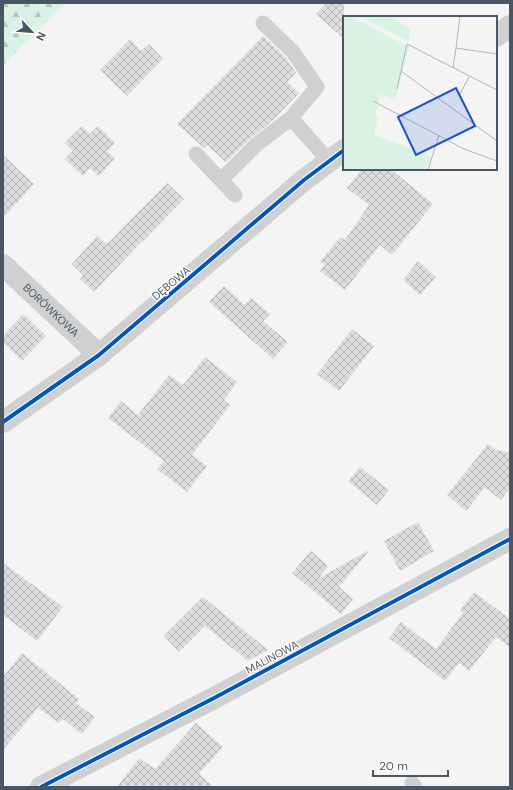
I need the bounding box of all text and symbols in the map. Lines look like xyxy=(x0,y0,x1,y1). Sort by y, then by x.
north arrow xyxy=(12,12,52,52)
inset map xyxy=(343,16,497,170)
text: N xyxy=(33,30,49,43)
street label: DĘBOWA xyxy=(149,263,193,303)
street label: BORÓWKOWA xyxy=(20,280,82,340)
street label: MALINOWA xyxy=(243,637,301,677)
scale bar xyxy=(373,752,448,778)
text: 20 m xyxy=(379,758,408,774)

